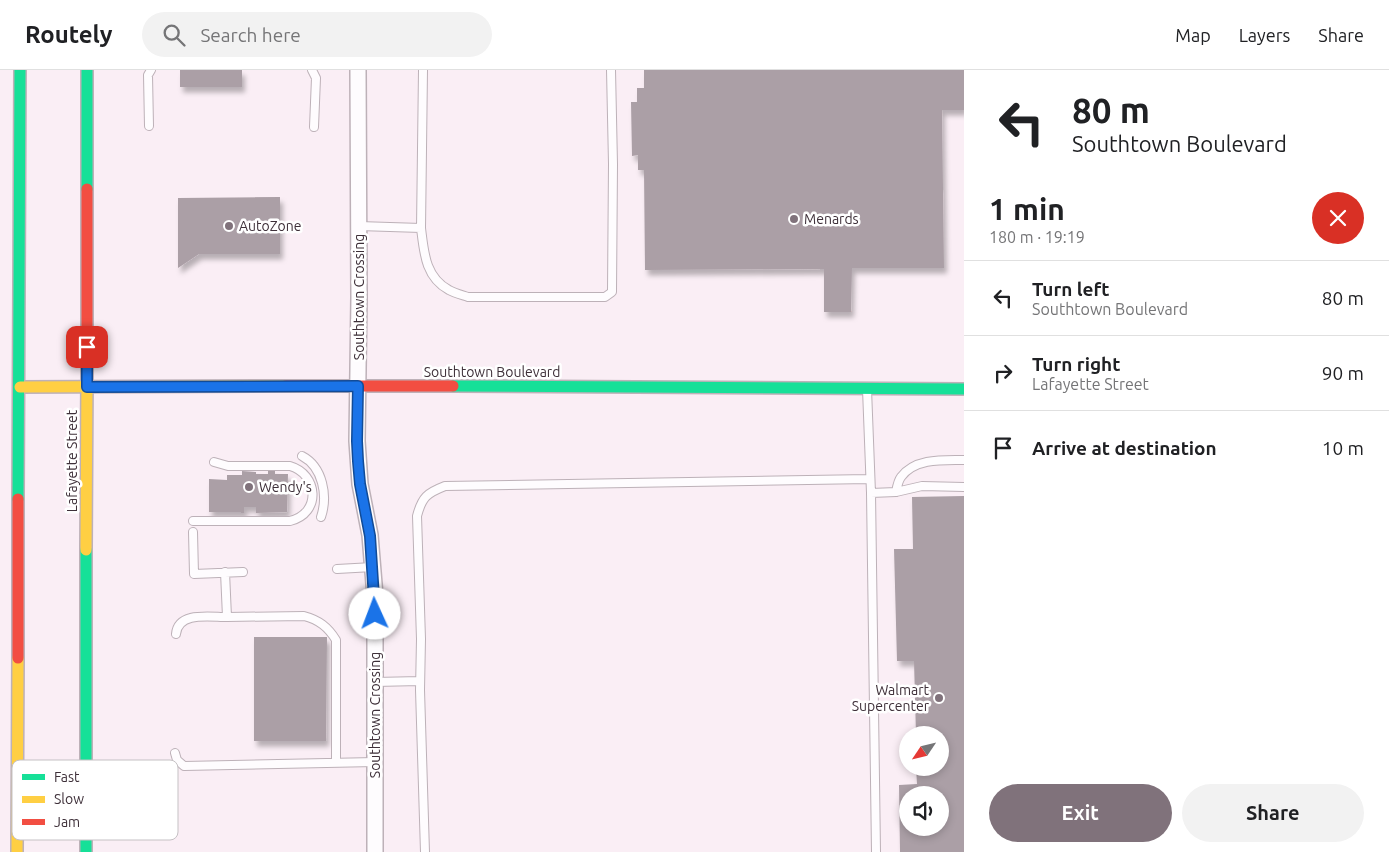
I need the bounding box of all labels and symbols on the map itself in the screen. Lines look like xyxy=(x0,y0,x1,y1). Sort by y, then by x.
place label: Menards xyxy=(804,211,859,227)
marker: Menards xyxy=(788,213,800,225)
place label: AutoZone xyxy=(239,218,301,234)
marker: AutoZone xyxy=(223,220,235,232)
street label: Southtown Crossing xyxy=(351,234,367,360)
pin xyxy=(66,326,108,368)
street label: Southtown Boulevard xyxy=(424,364,560,380)
street label: Lafayette Street xyxy=(64,409,80,512)
place label: Wendy's xyxy=(259,479,312,495)
marker: Wendy's xyxy=(243,481,255,493)
position arrow xyxy=(348,587,400,639)
street label: Southtown Crossing xyxy=(367,652,383,778)
place label: Walmart Supercenter xyxy=(852,682,930,714)
marker: Walmart Supercenter xyxy=(933,692,945,704)
north arrow xyxy=(899,726,949,776)
legend xyxy=(12,760,178,840)
text: Fast xyxy=(54,769,80,785)
text: Slow xyxy=(54,791,84,807)
text: Jam xyxy=(54,814,80,830)

